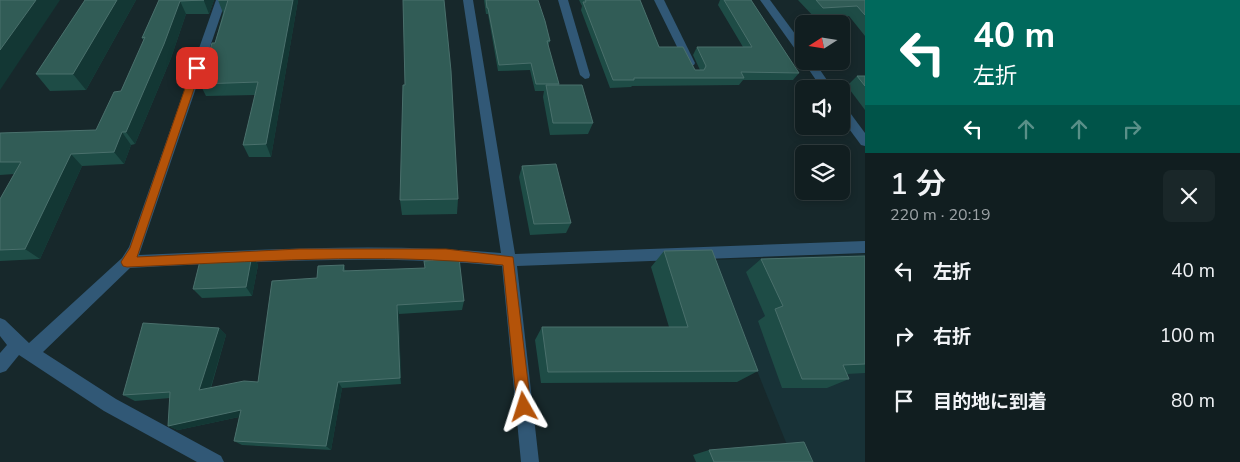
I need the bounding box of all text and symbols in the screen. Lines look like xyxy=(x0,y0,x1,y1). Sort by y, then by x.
text: 40 m xyxy=(973,12,1055,59)
north arrow xyxy=(795,15,850,70)
map controls xyxy=(795,15,850,200)
icon: left xyxy=(890,20,955,85)
pin xyxy=(176,47,218,89)
icon: arrive xyxy=(183,54,211,82)
text: 左折 xyxy=(973,61,1017,91)
button: sound xyxy=(795,80,850,135)
icon: left xyxy=(959,115,987,143)
icon: ahead xyxy=(1012,115,1040,143)
icon: ahead xyxy=(1065,115,1093,143)
icon: right xyxy=(1118,115,1146,143)
button: layers xyxy=(795,145,850,200)
text: 1 分 xyxy=(890,164,946,205)
button: close xyxy=(1163,170,1215,222)
text: 220 m · 20:19 xyxy=(890,204,991,226)
icon: left xyxy=(890,257,918,285)
text: 40 m xyxy=(1171,258,1215,284)
text: 左折 xyxy=(933,259,971,285)
icon: right xyxy=(890,322,918,350)
text: 100 m xyxy=(1160,323,1215,349)
text: 右折 xyxy=(933,324,971,350)
position arrow xyxy=(497,380,549,432)
icon: arrive xyxy=(890,387,918,415)
text: 80 m xyxy=(1171,388,1215,414)
text: 目的地に到着 xyxy=(933,389,1047,415)

